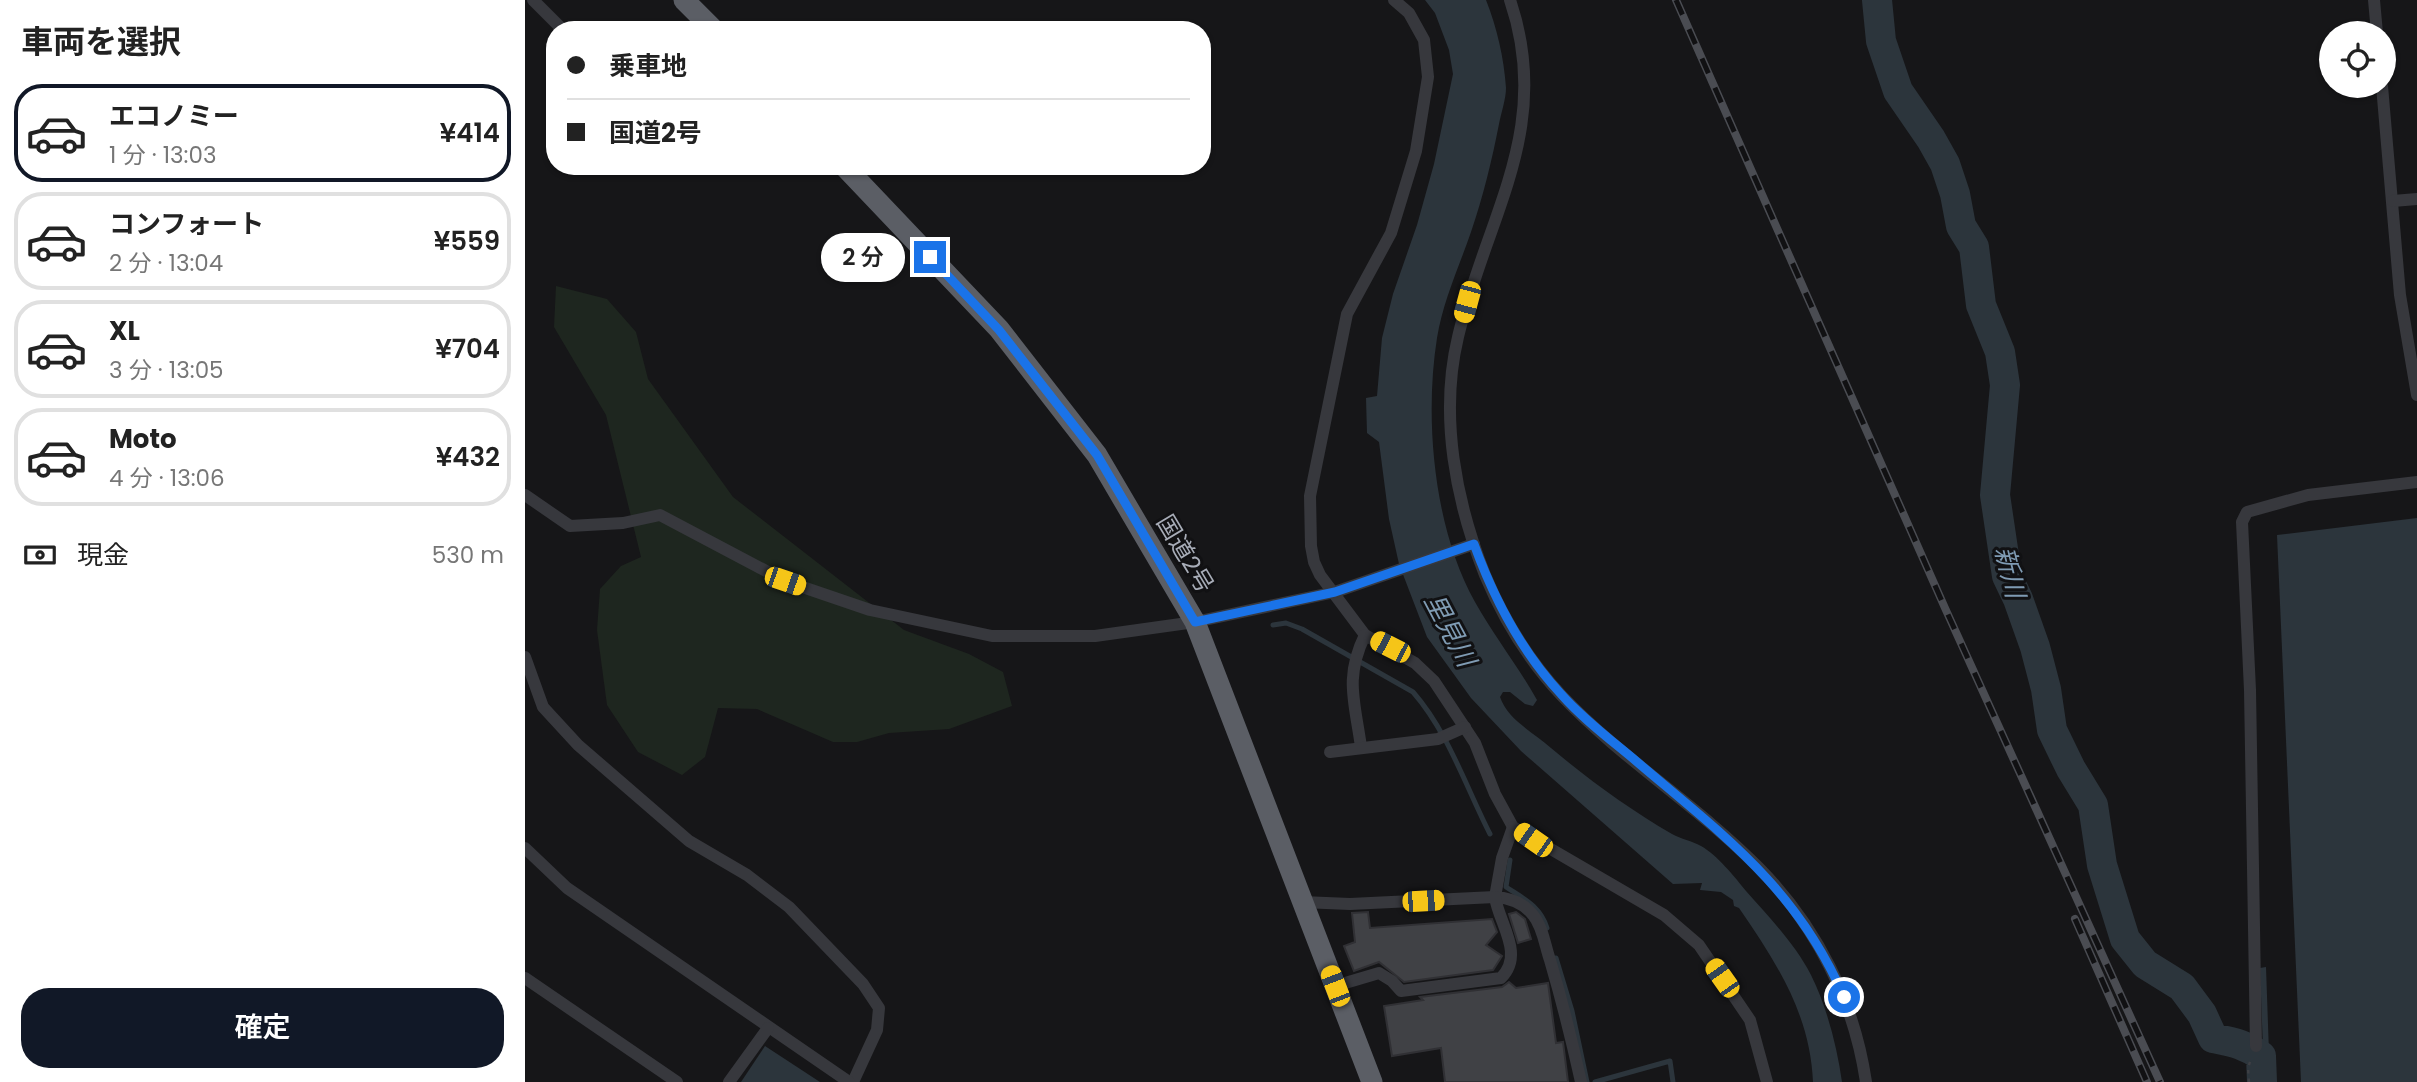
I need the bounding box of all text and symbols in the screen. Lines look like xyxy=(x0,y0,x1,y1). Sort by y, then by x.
text: 車両を選択 xyxy=(21,19,181,64)
map controls xyxy=(2319,21,2396,98)
button: locate xyxy=(2319,21,2396,98)
text: 乗車地 xyxy=(609,48,687,84)
text: エコノミー xyxy=(109,98,239,134)
icon: car xyxy=(25,102,88,165)
text: ¥414 xyxy=(440,115,500,151)
text: 国道2号 xyxy=(609,115,702,151)
text: 1 分 · 13:03 xyxy=(109,139,216,171)
text: コンフォート xyxy=(109,206,264,242)
icon: car xyxy=(25,210,88,273)
text: ¥559 xyxy=(434,223,500,259)
callout: 2 分 xyxy=(821,232,905,282)
text: 2 分 xyxy=(842,241,884,273)
route end xyxy=(914,241,946,273)
text: 2 分 · 13:04 xyxy=(109,247,223,279)
car xyxy=(1452,279,1483,325)
text: XL xyxy=(109,313,140,349)
icon: car xyxy=(25,318,88,381)
text: ¥704 xyxy=(435,331,500,367)
text: 3 分 · 13:05 xyxy=(109,354,224,386)
text: Moto xyxy=(109,421,177,457)
icon: car xyxy=(25,426,88,489)
text: ¥432 xyxy=(436,439,500,475)
text: 4 分 · 13:06 xyxy=(109,462,225,494)
street label: 国道2号 xyxy=(1149,508,1222,599)
icon: cash xyxy=(21,536,59,574)
text: 現金 xyxy=(77,537,129,573)
text: 530 m xyxy=(432,539,504,571)
water label: 新川 xyxy=(1986,542,2034,604)
car xyxy=(762,564,809,598)
water label: 里見川 xyxy=(1416,587,1486,676)
car xyxy=(1367,628,1414,666)
car xyxy=(1510,819,1557,861)
car xyxy=(1402,889,1445,913)
car xyxy=(1702,955,1743,1001)
car xyxy=(1318,963,1353,1009)
route start xyxy=(1828,981,1860,1013)
button: 確定 xyxy=(21,988,504,1068)

